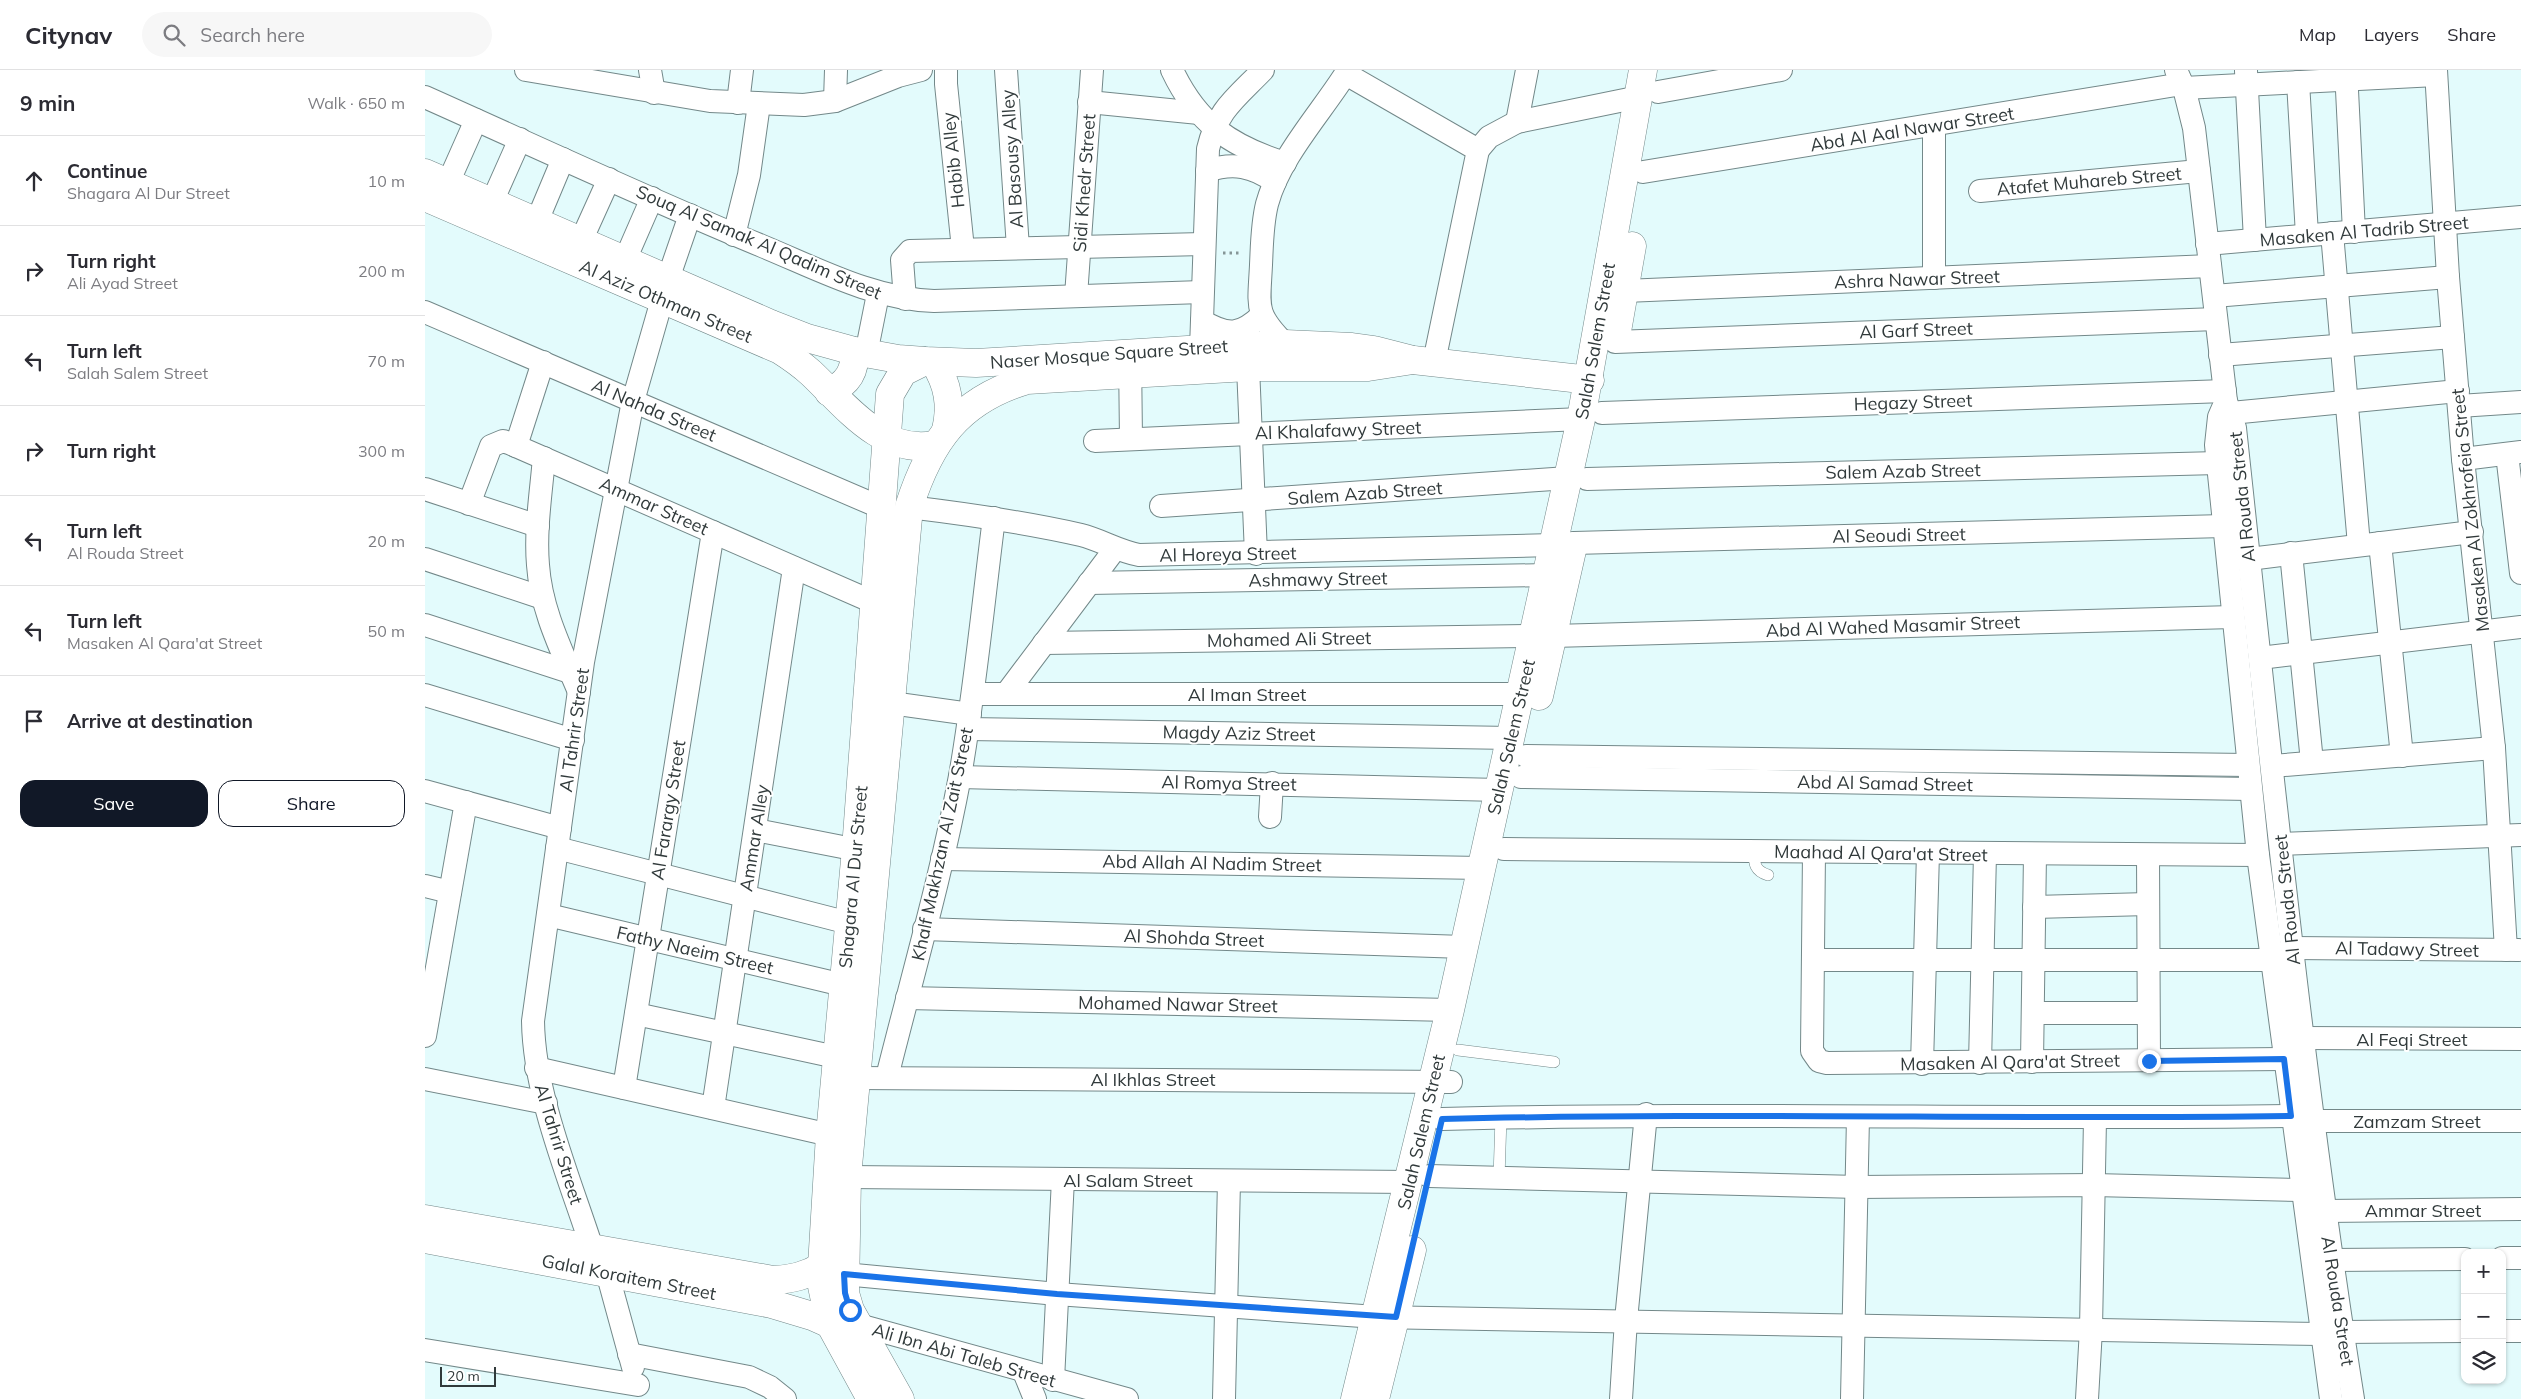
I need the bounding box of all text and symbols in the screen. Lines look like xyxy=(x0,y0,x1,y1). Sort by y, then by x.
search box xyxy=(142,12,492,57)
text: Citynav xyxy=(25,20,112,50)
icon: search xyxy=(160,21,188,49)
text: Search here xyxy=(200,23,305,47)
text: Map xyxy=(2299,23,2336,46)
text: Layers xyxy=(2364,23,2419,46)
text: Share xyxy=(2447,23,2496,46)
street label: Al Basousy Alley xyxy=(996,88,1028,229)
text: 9 min xyxy=(20,90,75,116)
text: Walk · 650 m xyxy=(307,93,405,113)
street label: Abd Al Aal Nawar Street xyxy=(1808,102,2016,156)
street label: Habib Alley xyxy=(936,111,969,209)
street label: Sidi Khedr Street xyxy=(1068,113,1100,253)
text: Continue xyxy=(67,159,147,183)
street label: Atafet Muhareb Street xyxy=(1996,161,2182,201)
icon: ahead xyxy=(20,167,48,195)
text: 10 m xyxy=(368,171,405,191)
street label: Souq Al Samak Al Qadim Street xyxy=(633,180,885,304)
text: Shagara Al Dur Street xyxy=(67,183,230,203)
street label: Masaken Al Tadrib Street xyxy=(2259,210,2469,252)
text: Turn right xyxy=(67,249,156,273)
street label: Al Aziz Othman Street xyxy=(576,254,756,348)
icon: right xyxy=(20,257,48,285)
text: 200 m xyxy=(358,261,405,281)
street label: Salah Salem Street xyxy=(1570,261,1620,421)
street label: Ashra Nawar Street xyxy=(1834,265,2000,293)
text: Ali Ayad Street xyxy=(67,273,178,293)
street label: Al Garf Street xyxy=(1859,317,1973,343)
street label: Naser Mosque Square Street xyxy=(989,334,1229,374)
text: Turn left xyxy=(67,339,142,363)
icon: left xyxy=(20,347,48,375)
text: 70 m xyxy=(368,351,405,371)
text: Salah Salem Street xyxy=(67,363,208,383)
street label: Al Nahda Street xyxy=(588,373,720,447)
street label: Masaken Al Zokhrofeia Street xyxy=(2446,387,2494,633)
street label: Hegazy Street xyxy=(1853,388,1973,416)
street label: Al Khalafawy Street xyxy=(1254,416,1422,444)
street label: Al Rouda Street xyxy=(2224,431,2260,563)
icon: right xyxy=(20,437,48,465)
text: Turn right xyxy=(67,439,156,463)
text: 300 m xyxy=(358,441,405,461)
street label: Salem Azab Street xyxy=(1825,458,1981,484)
street label: Ammar Street xyxy=(596,472,712,540)
street label: Salem Azab Street xyxy=(1287,476,1443,510)
text: Turn left xyxy=(67,519,142,543)
street label: Al Seoudi Street xyxy=(1832,522,1966,548)
icon: left xyxy=(20,527,48,555)
text: 20 m xyxy=(368,531,405,551)
street label: Al Horeya Street xyxy=(1159,541,1297,567)
text: Al Rouda Street xyxy=(67,543,184,563)
street label: Ashmawy Street xyxy=(1248,566,1388,592)
text: Turn left xyxy=(67,609,142,633)
street label: Abd Al Wahed Masamir Street xyxy=(1765,610,2021,642)
icon: left xyxy=(20,617,48,645)
text: 50 m xyxy=(368,621,405,641)
street label: Mohamed Ali Street xyxy=(1207,626,1371,652)
text: Masaken Al Qara'at Street xyxy=(67,633,262,653)
street label: Salah Salem Street xyxy=(1482,657,1540,817)
street label: Al Tahrir Street xyxy=(554,667,594,793)
street label: Al Iman Street xyxy=(1188,683,1306,706)
icon: arrive xyxy=(20,707,48,735)
text: Arrive at destination xyxy=(67,709,253,733)
street label: Magdy Aziz Street xyxy=(1162,720,1316,746)
street label: Khalf Makhzan Al Zait Street xyxy=(906,725,978,963)
street label: Al Farargy Street xyxy=(646,738,690,882)
street label: Al Romya Street xyxy=(1161,770,1297,796)
street label: Abd Al Samad Street xyxy=(1797,770,1973,796)
button: Save xyxy=(20,780,208,827)
button: Share xyxy=(218,780,405,827)
street label: Ammar Alley xyxy=(734,782,774,893)
street label: Shagara Al Dur Street xyxy=(834,785,872,969)
street label: Al Rouda Street xyxy=(2269,834,2305,966)
street label: Maahad Al Qara'at Street xyxy=(1774,840,1988,866)
street label: Abd Allah Al Nadim Street xyxy=(1102,850,1322,876)
street label: Fathy Naeim Street xyxy=(614,921,776,979)
street label: Al Shohda Street xyxy=(1123,924,1265,952)
street label: Al Tadawy Street xyxy=(2335,936,2479,962)
street label: Mohamed Nawar Street xyxy=(1078,991,1278,1017)
street label: Al Feqi Street xyxy=(2356,1028,2468,1051)
street label: Masaken Al Qara'at Street xyxy=(1900,1049,2120,1075)
route end xyxy=(2138,1050,2161,1073)
street label: Salah Salem Street xyxy=(1392,1052,1450,1212)
street label: Al Ikhlas Street xyxy=(1090,1068,1216,1091)
street label: Al Tahrir Street xyxy=(530,1081,588,1207)
street label: Zamzam Street xyxy=(2353,1110,2481,1133)
street label: Al Salam Street xyxy=(1063,1169,1193,1192)
street label: Ammar Street xyxy=(2365,1199,2481,1222)
street label: Al Rouda Street xyxy=(2316,1234,2360,1368)
street label: Galal Koraitem Street xyxy=(540,1249,718,1305)
map controls xyxy=(2461,1249,2506,1384)
button: + xyxy=(2461,1249,2506,1294)
button: − xyxy=(2461,1294,2506,1339)
route start xyxy=(839,1299,862,1322)
street label: Ali Ibn Abi Taleb Street xyxy=(870,1318,1058,1392)
button: layers xyxy=(2461,1339,2506,1384)
scale bar xyxy=(440,1364,496,1387)
text: 20 m xyxy=(447,1367,480,1385)

